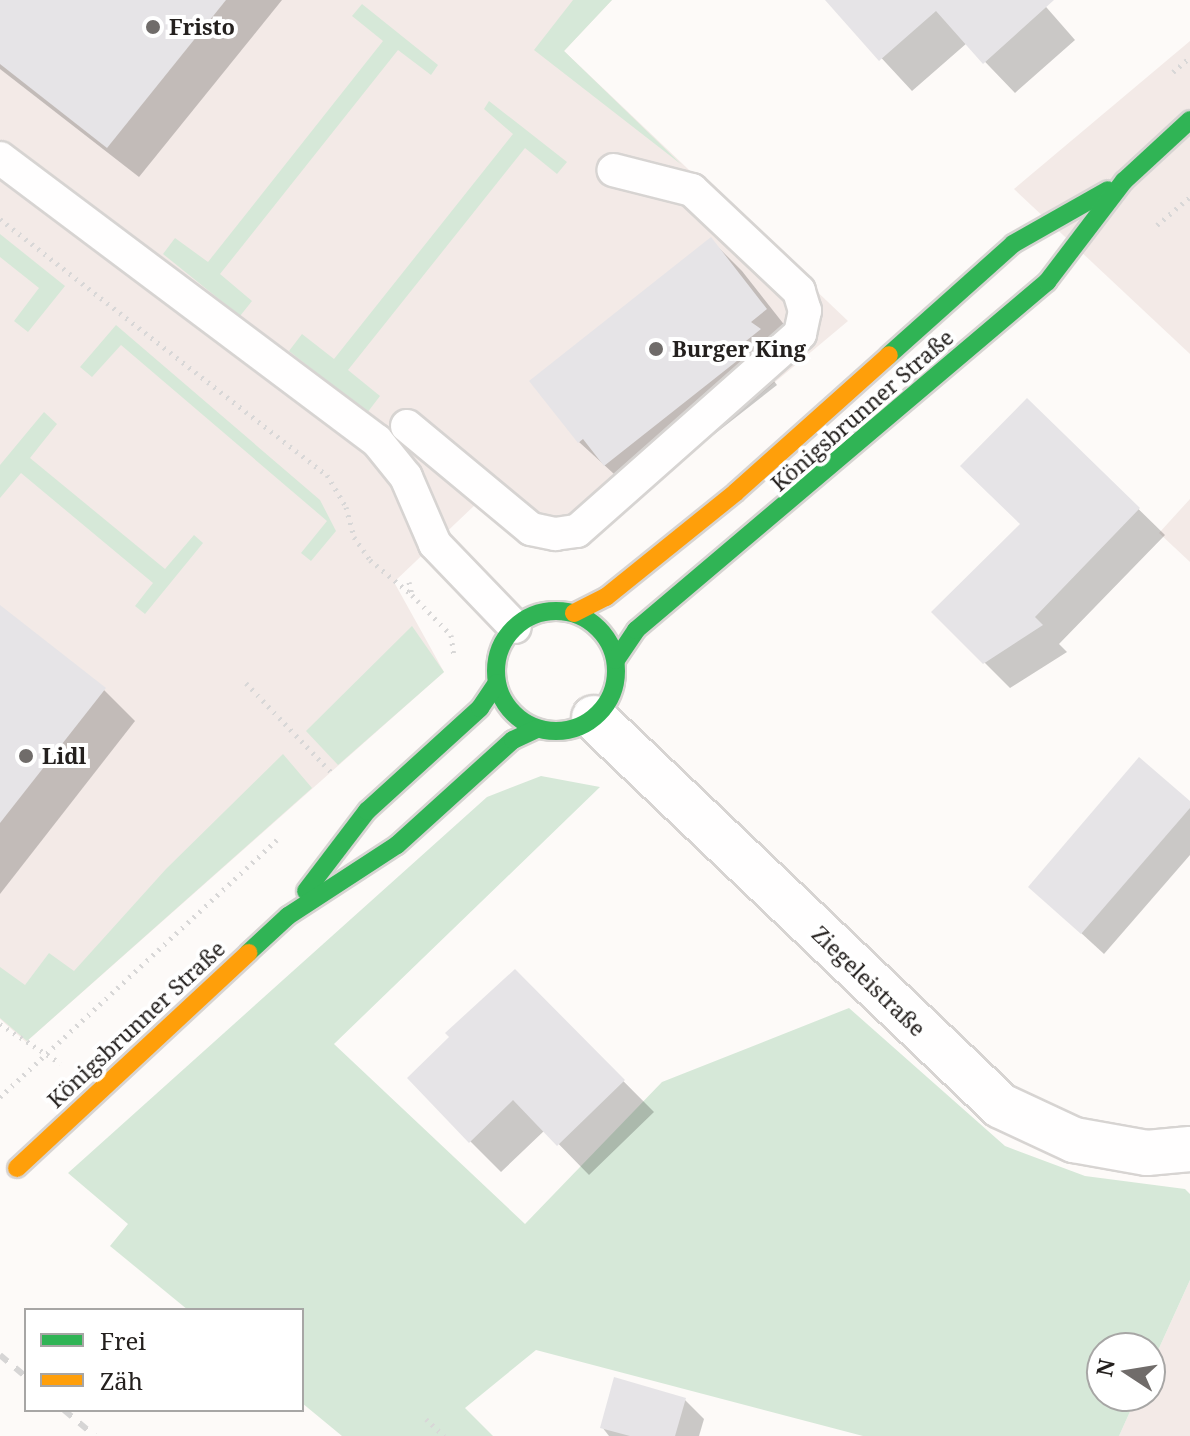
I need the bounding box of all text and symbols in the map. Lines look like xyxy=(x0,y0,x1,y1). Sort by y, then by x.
place label: Fristo xyxy=(169,14,235,40)
marker: Fristo xyxy=(144,18,162,36)
street label: Königsbrunner Straße xyxy=(766,324,958,496)
place label: Burger King xyxy=(672,336,806,362)
marker: Burger King xyxy=(647,340,665,358)
place label: Lidl xyxy=(42,743,86,769)
marker: Lidl xyxy=(17,747,35,765)
street label: Ziegeleistraße xyxy=(807,920,931,1042)
street label: Königsbrunner Straße xyxy=(42,935,230,1113)
legend xyxy=(24,1308,304,1412)
text: Frei xyxy=(100,1324,146,1357)
north arrow xyxy=(1086,1332,1166,1412)
text: N xyxy=(1088,1356,1121,1379)
text: Zäh xyxy=(100,1364,143,1397)

